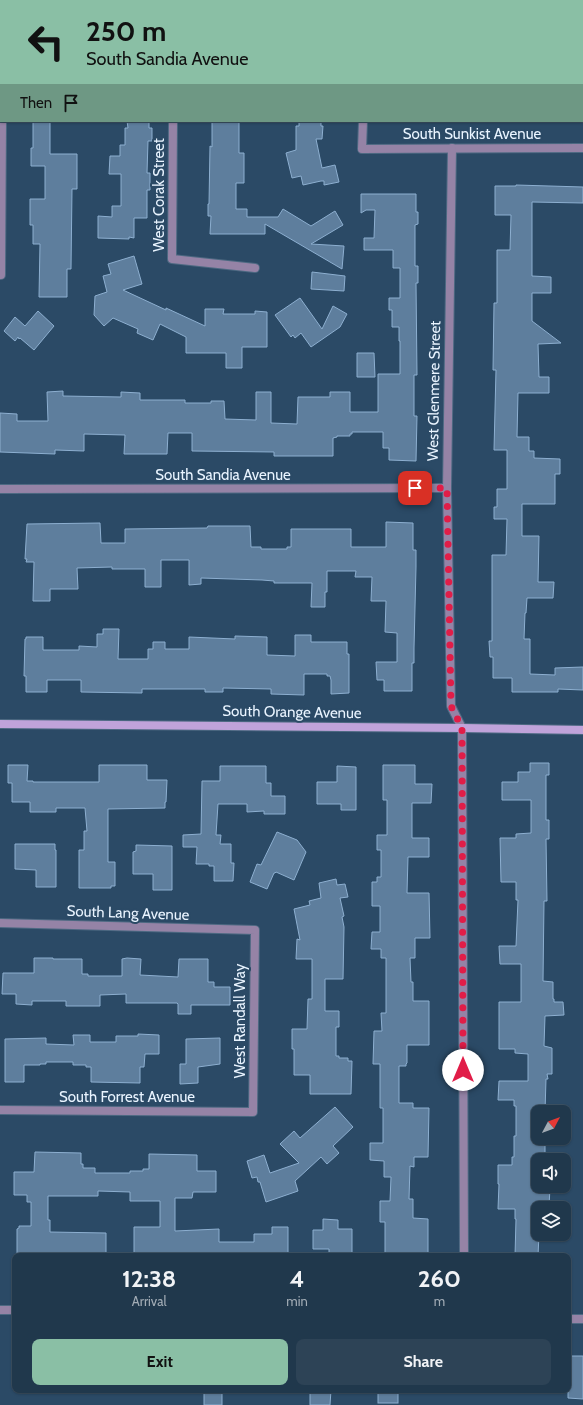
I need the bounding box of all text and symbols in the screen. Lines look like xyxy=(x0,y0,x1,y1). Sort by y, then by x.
text: 250 m xyxy=(86,14,166,48)
icon: left xyxy=(20,16,72,68)
text: South Sandia Avenue xyxy=(86,48,249,70)
icon: arrive xyxy=(60,92,82,114)
text: Then xyxy=(20,94,52,112)
street label: South Sunkist Avenue xyxy=(403,125,542,143)
street label: West Corak Street xyxy=(150,138,168,252)
street label: West Glenmere Street xyxy=(424,321,444,461)
street label: South Sandia Avenue xyxy=(155,466,291,484)
pin xyxy=(398,471,432,505)
icon: arrive xyxy=(404,477,426,499)
street label: South Orange Avenue xyxy=(222,702,362,722)
street label: South Lang Avenue xyxy=(66,902,190,924)
street label: West Randall Way xyxy=(231,963,249,1078)
position arrow xyxy=(442,1049,484,1091)
street label: South Forrest Avenue xyxy=(59,1088,195,1106)
north arrow xyxy=(531,1105,571,1145)
map controls xyxy=(531,1105,571,1241)
button: sound xyxy=(531,1153,571,1193)
button: layers xyxy=(531,1201,571,1241)
text: 12:38 xyxy=(122,1264,176,1293)
text: 4 xyxy=(290,1264,305,1293)
text: 260 xyxy=(418,1264,461,1293)
text: Arrival xyxy=(132,1293,166,1309)
text: min xyxy=(286,1293,308,1309)
text: m xyxy=(434,1293,445,1309)
button: Exit xyxy=(32,1339,288,1385)
button: Share xyxy=(296,1339,551,1385)

